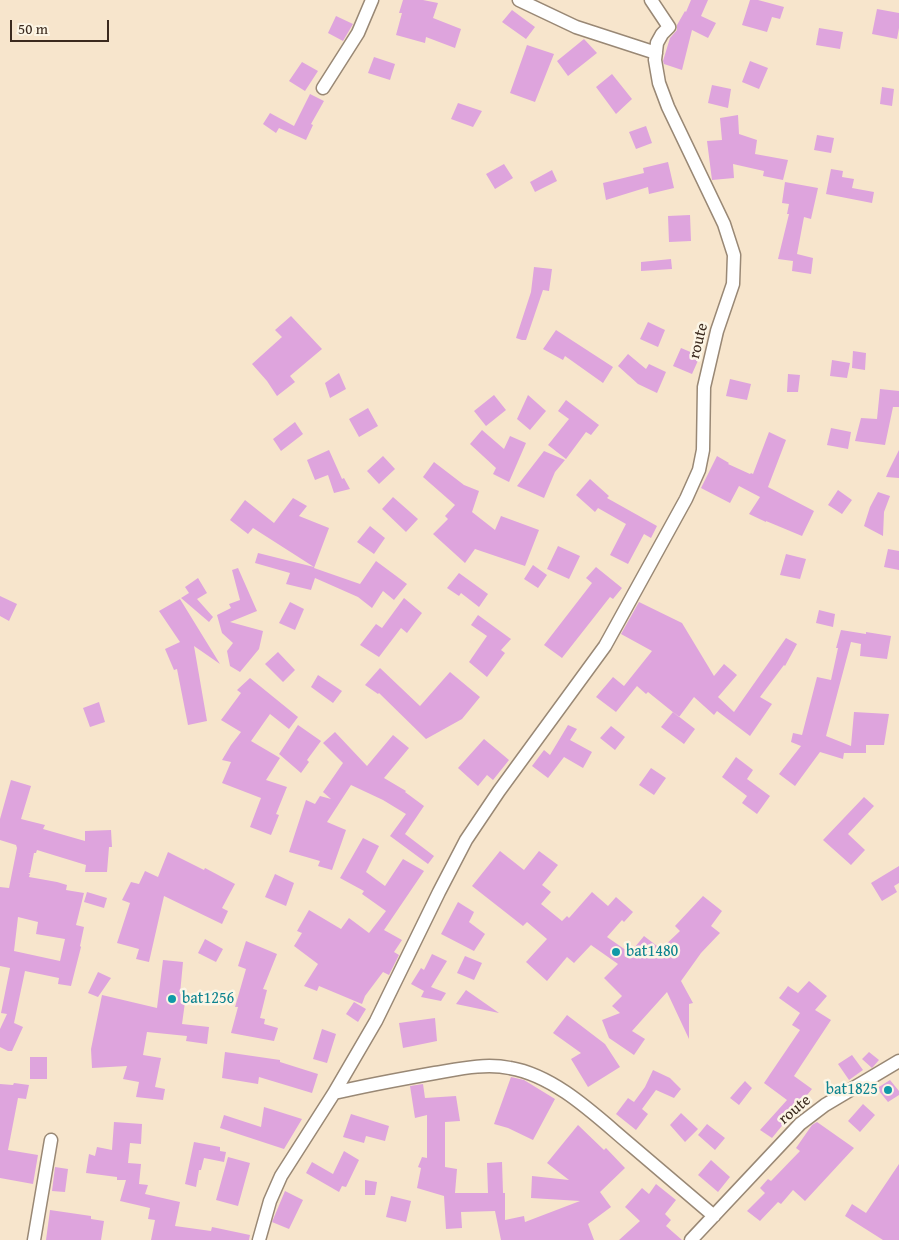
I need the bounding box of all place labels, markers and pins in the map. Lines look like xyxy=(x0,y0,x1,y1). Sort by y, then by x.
place label: bat1480 xyxy=(626,942,678,962)
marker: bat1480 xyxy=(610,946,622,958)
place label: bat1256 xyxy=(182,989,234,1009)
marker: bat1256 xyxy=(166,993,178,1005)
place label: bat1825 xyxy=(826,1080,878,1100)
marker: bat1825 xyxy=(882,1084,894,1096)

